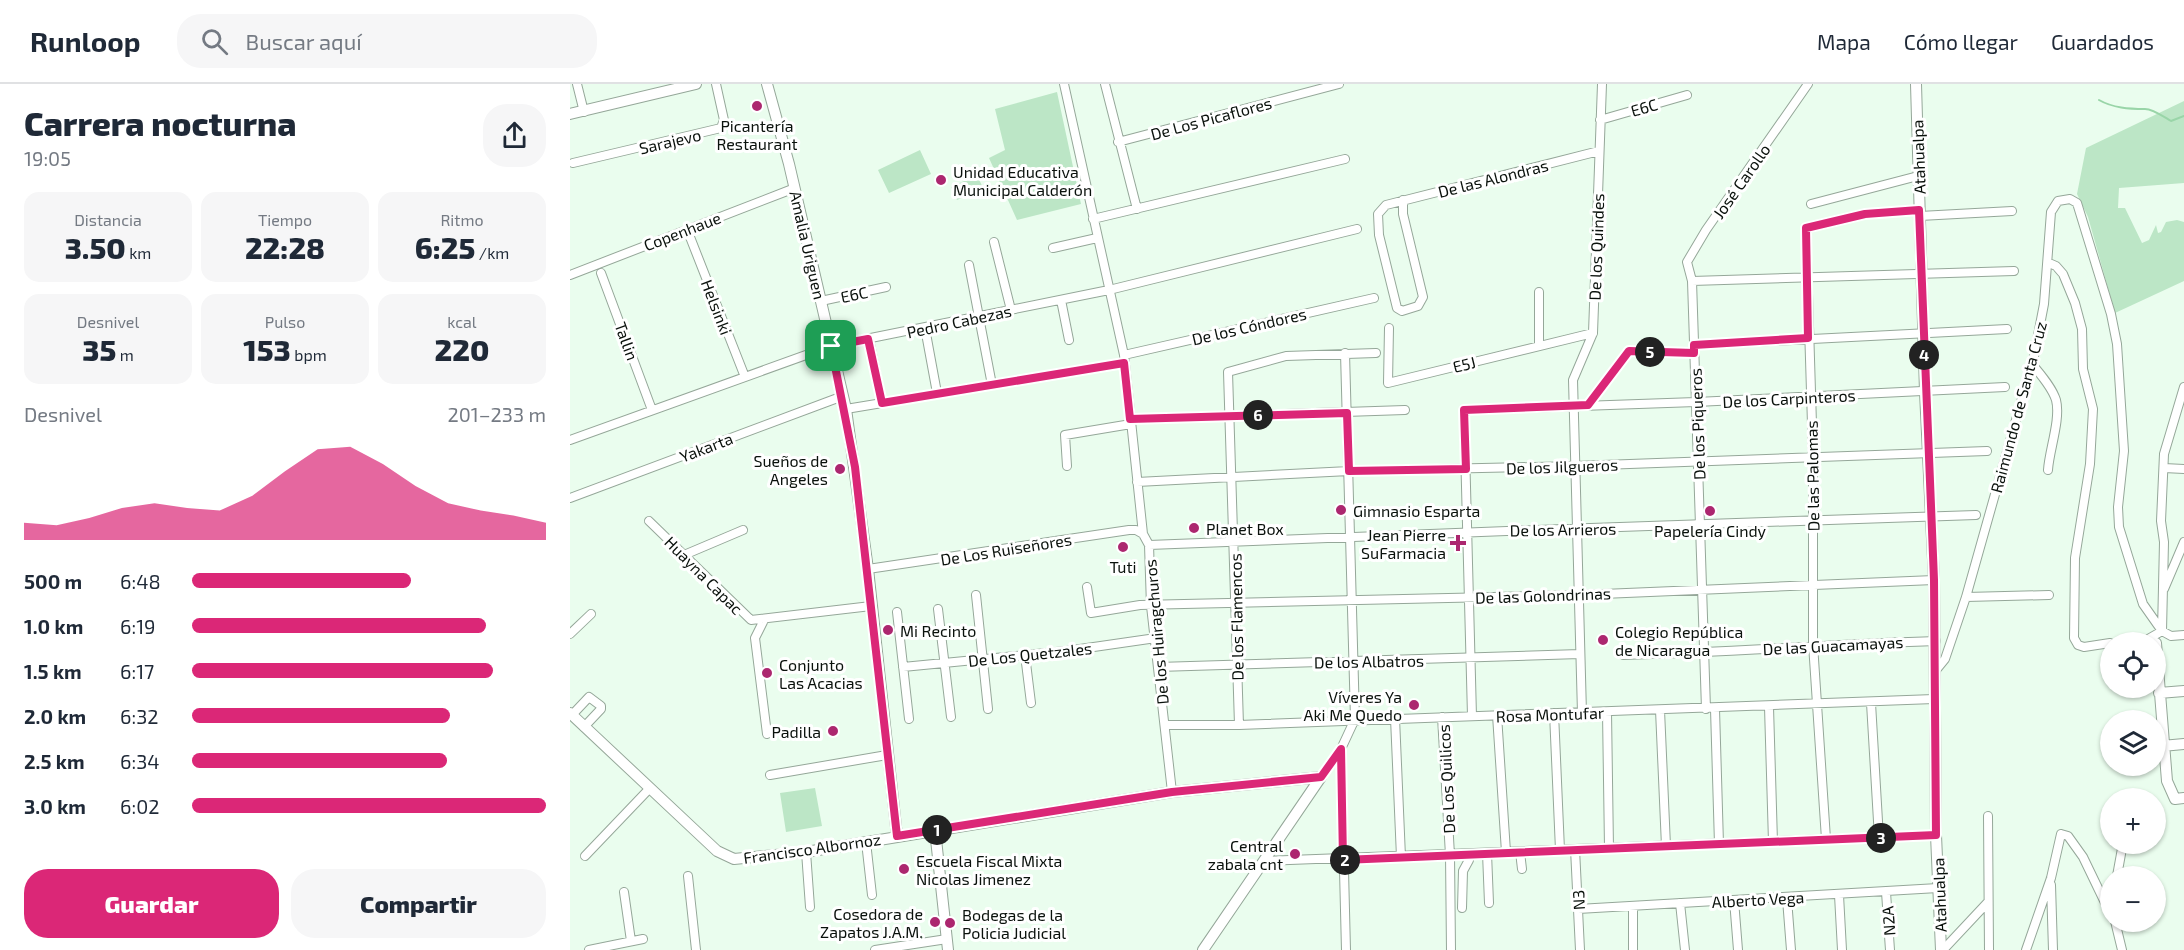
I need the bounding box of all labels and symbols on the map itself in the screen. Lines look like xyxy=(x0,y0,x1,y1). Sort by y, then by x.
street label: De Los Picaflores xyxy=(1148,93,1274,143)
street label: E6C xyxy=(1628,94,1660,120)
marker: Picantería Restaurant xyxy=(750,99,764,113)
place label: Picantería Restaurant xyxy=(716,116,798,153)
street label: Atahualpa xyxy=(1907,119,1929,195)
street label: Sarajevo xyxy=(637,125,703,158)
street label: José Carollo xyxy=(1708,140,1774,222)
street label: De las Alondras xyxy=(1436,155,1550,201)
place label: Unidad Educativa Municipal Calderón xyxy=(953,162,1092,199)
marker: Unidad Educativa Municipal Calderón xyxy=(934,173,948,187)
street label: Amalia Uriguen xyxy=(786,189,830,301)
street label: De los Quindes xyxy=(1585,193,1608,301)
street label: Copenhaue xyxy=(641,208,723,254)
street label: Helsinki xyxy=(698,277,736,337)
street label: E6C xyxy=(839,282,869,306)
street label: Pedro Cabezas xyxy=(905,301,1013,341)
street label: De los Cóndores xyxy=(1190,304,1308,348)
street label: Tallin xyxy=(611,319,643,363)
street label: Raimundo de Santa Cruz xyxy=(1986,319,2050,495)
pin xyxy=(805,320,856,371)
pin: 5 xyxy=(1635,337,1665,367)
pin: 4 xyxy=(1909,340,1939,370)
street label: E5J xyxy=(1451,352,1477,376)
street label: De los Piqueros xyxy=(1686,368,1708,480)
street label: De los Carpinteros xyxy=(1722,385,1856,411)
pin: 6 xyxy=(1243,400,1273,430)
street label: De las Palomas xyxy=(1802,420,1822,532)
street label: Yakarta xyxy=(677,428,735,466)
place label: Sueños de Angeles xyxy=(753,451,828,488)
street label: De los Jilgueros xyxy=(1506,455,1618,477)
marker: Sueños de Angeles xyxy=(833,462,847,476)
place label: Gimnasio Esparta xyxy=(1353,501,1480,520)
marker: Gimnasio Esparta xyxy=(1334,503,1348,517)
marker: Papelería Cindy xyxy=(1703,504,1717,518)
place label: Planet Box xyxy=(1206,519,1284,538)
street label: De los Arrieros xyxy=(1509,519,1617,539)
marker: Planet Box xyxy=(1187,521,1201,535)
place label: Papelería Cindy xyxy=(1654,521,1767,540)
place label: Jean Pierre SuFarmacia xyxy=(1361,525,1446,562)
street label: De Los Ruiseñores xyxy=(939,529,1073,569)
street label: Huayna Capac xyxy=(661,532,747,618)
marker: Jean Pierre SuFarmacia xyxy=(1451,536,1465,550)
marker: Tuti xyxy=(1116,540,1130,554)
street label: De los Flamencos xyxy=(1225,553,1247,681)
place label: Tuti xyxy=(1109,557,1137,576)
street label: De los Huiragchuros xyxy=(1140,559,1172,705)
street label: De las Golondrinas xyxy=(1475,583,1611,607)
place label: Mi Recinto xyxy=(900,621,976,640)
place label: Colegio República de Nicaragua xyxy=(1615,622,1743,659)
marker: Mi Recinto xyxy=(881,623,895,637)
street label: De las Guacamayas xyxy=(1762,632,1904,658)
marker: Colegio República de Nicaragua xyxy=(1596,633,1610,647)
street label: De Los Quetzales xyxy=(967,638,1093,671)
street label: De los Albatros xyxy=(1314,651,1424,671)
place label: Conjunto Las Acacias xyxy=(779,655,863,692)
marker: Conjunto Las Acacias xyxy=(760,666,774,680)
place label: Víveres Ya Aki Me Quedo xyxy=(1304,687,1402,725)
marker: Víveres Ya Aki Me Quedo xyxy=(1407,698,1421,712)
street label: Rosa Montufar xyxy=(1496,703,1605,725)
place label: Padilla xyxy=(771,722,821,741)
marker: Padilla xyxy=(826,724,840,738)
street label: De Los Quilicos xyxy=(1434,724,1459,834)
pin: 1 xyxy=(922,815,952,845)
pin: 3 xyxy=(1866,823,1896,853)
street label: Francisco Albornoz xyxy=(742,829,882,867)
place label: Central zabala cnt xyxy=(1208,836,1283,873)
pin: 2 xyxy=(1330,845,1360,875)
marker: Central zabala cnt xyxy=(1288,847,1302,861)
place label: Escuela Fiscal Mixta Nicolas Jimenez xyxy=(916,851,1062,888)
street label: Atahualpa xyxy=(1928,857,1950,933)
marker: Escuela Fiscal Mixta Nicolas Jimenez xyxy=(897,862,911,876)
street label: Alberto Vega xyxy=(1711,887,1805,911)
street label: N3 xyxy=(1568,889,1588,911)
place label: Cosedora de Zapatos J.A.M. xyxy=(820,904,923,941)
place label: Bodegas de la Policia Judicial xyxy=(962,905,1066,942)
street label: N2A xyxy=(1877,905,1899,937)
marker: Cosedora de Zapatos J.A.M. xyxy=(928,915,942,929)
marker: Bodegas de la Policia Judicial xyxy=(943,916,957,930)

